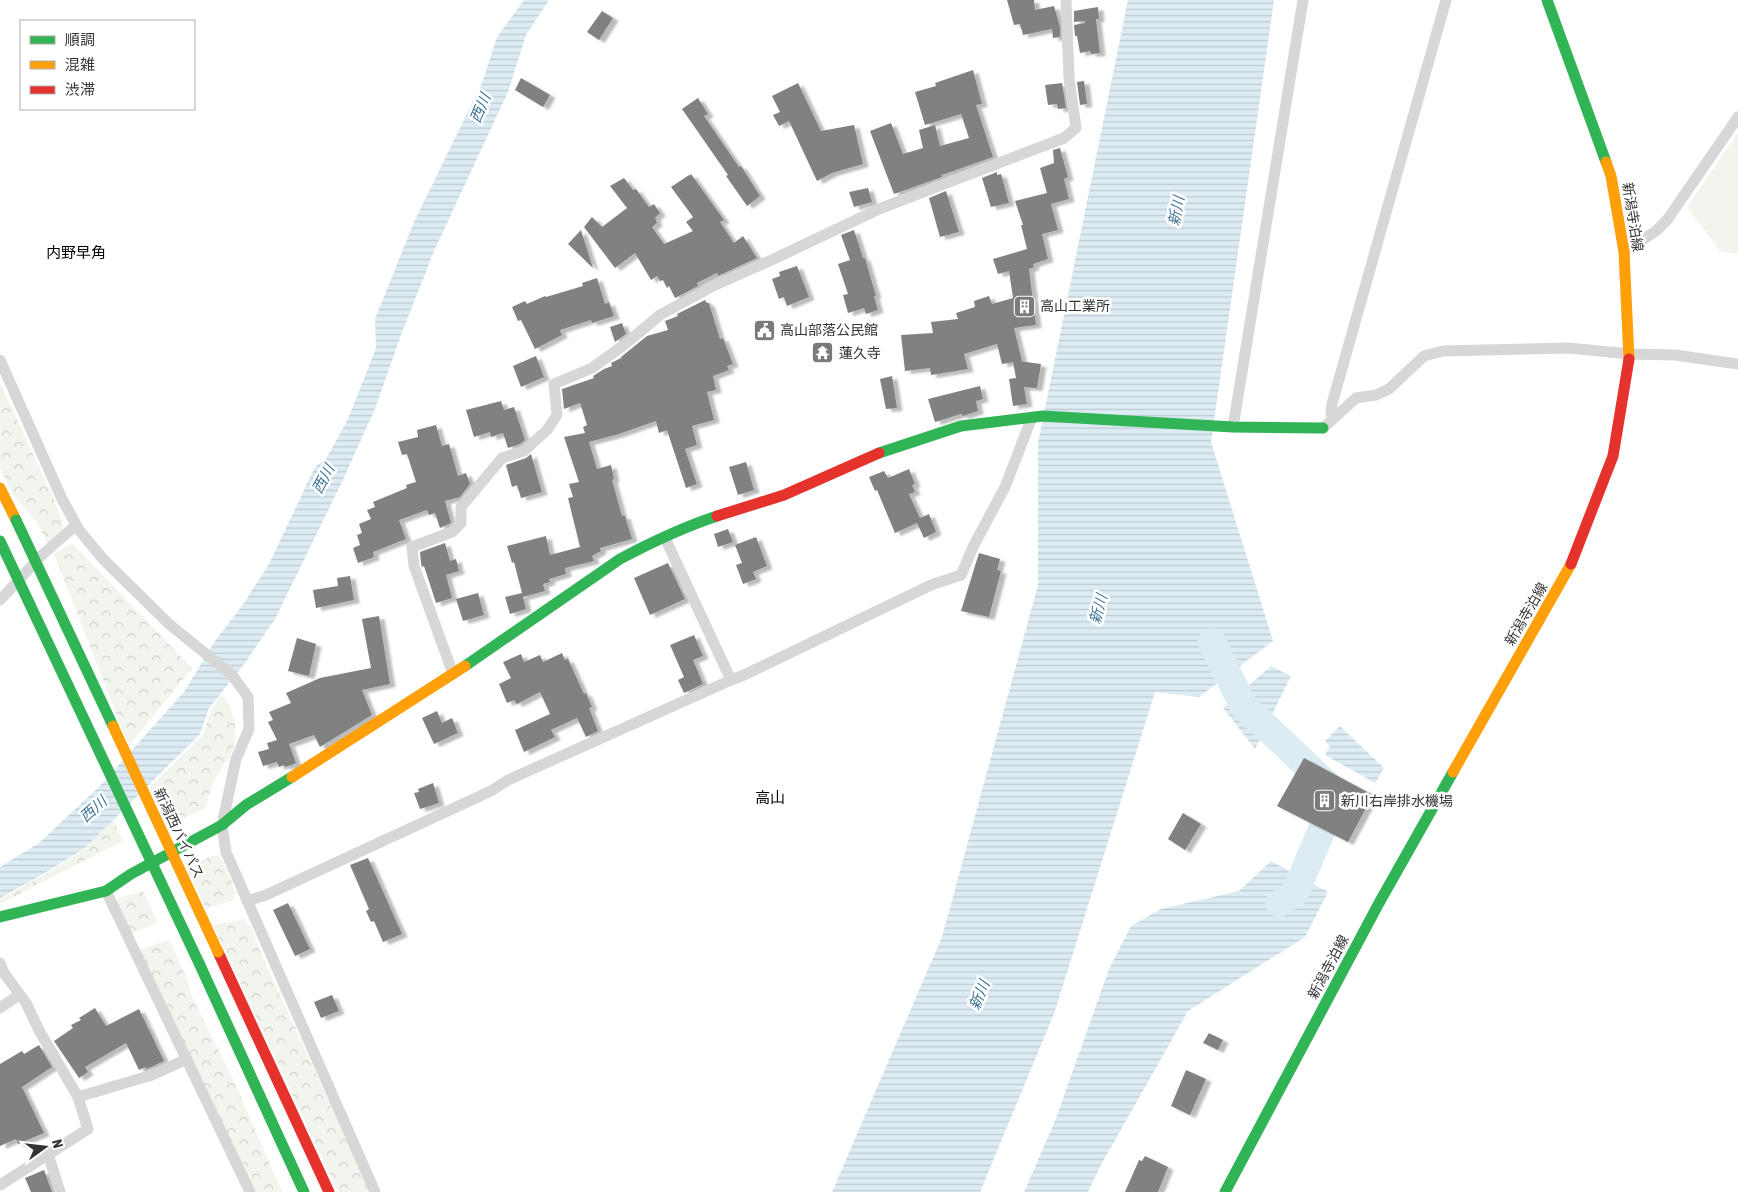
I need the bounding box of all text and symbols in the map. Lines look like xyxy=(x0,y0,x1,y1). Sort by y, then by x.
legend xyxy=(20,20,195,110)
text: 順調 xyxy=(65,31,95,48)
text: 混雑 xyxy=(65,56,95,73)
text: 渋滞 xyxy=(65,81,95,98)
water label: 西川 xyxy=(466,89,494,125)
street label: 新潟寺泊線 xyxy=(1620,181,1646,253)
water label: 新川 xyxy=(1165,193,1187,227)
district label: 内野早角 xyxy=(46,244,106,261)
building icon: 高山工業所 xyxy=(1012,294,1036,318)
place label: 高山工業所 xyxy=(1040,298,1110,314)
public building icon: 高山部落公民館 xyxy=(752,318,776,342)
place label: 高山部落公民館 xyxy=(780,322,878,338)
temple icon: 蓮久寺 xyxy=(811,341,835,365)
place label: 蓮久寺 xyxy=(839,345,881,361)
water label: 西川 xyxy=(308,460,338,496)
street label: 新潟寺泊線 xyxy=(1502,580,1550,648)
water label: 新川 xyxy=(1086,590,1111,626)
street label: 新潟西バイパス xyxy=(151,785,207,881)
district label: 高山 xyxy=(755,789,785,806)
building icon: 新川右岸排水機場 xyxy=(1313,789,1337,813)
water label: 西川 xyxy=(76,791,111,825)
place label: 新川右岸排水機場 xyxy=(1341,793,1453,809)
street label: 新潟寺泊線 xyxy=(1305,932,1351,1002)
water label: 新川 xyxy=(965,976,993,1012)
north arrow xyxy=(20,1122,70,1172)
text: N xyxy=(49,1138,66,1150)

